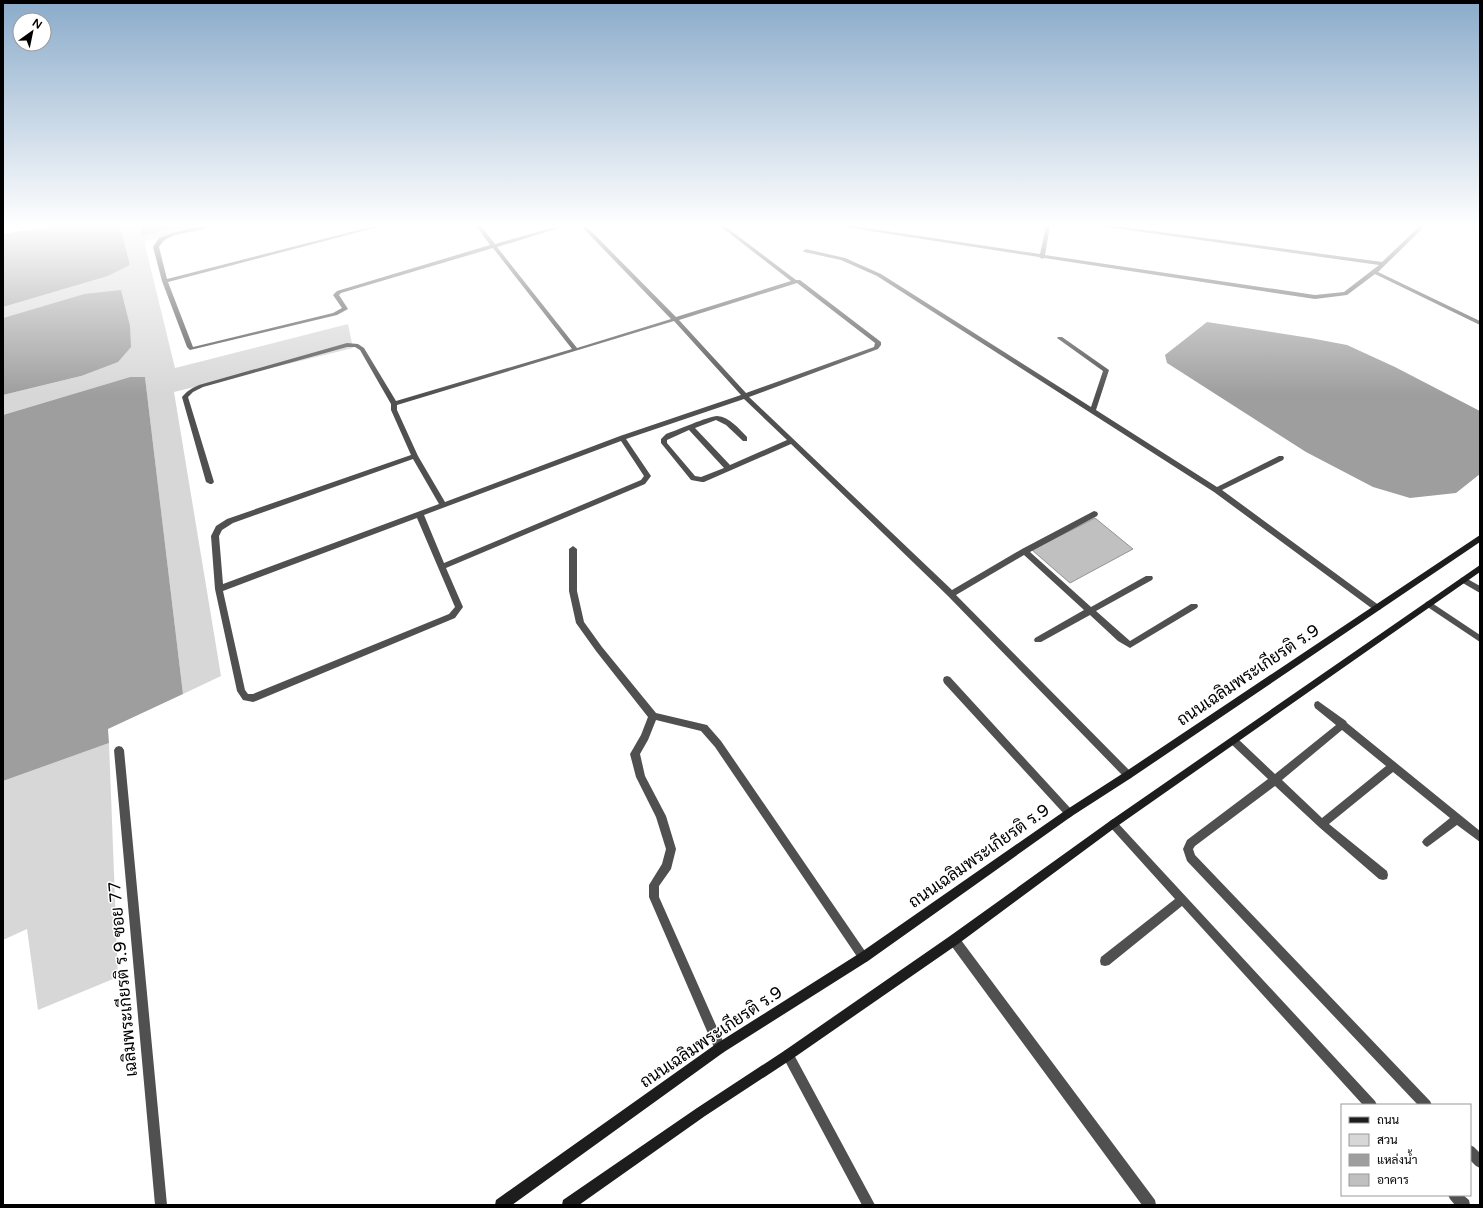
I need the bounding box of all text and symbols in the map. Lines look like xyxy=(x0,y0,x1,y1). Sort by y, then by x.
north arrow xyxy=(12,12,52,52)
text: N xyxy=(30,16,44,32)
street label: ถนนเฉลิมพระเกียรติ ร.9 xyxy=(1172,619,1323,731)
street label: ถนนเฉลิมพระเกียรติ ร.9 xyxy=(904,799,1054,913)
street label: เฉลิมพระเกียรติ ร.9 ซอย 77 xyxy=(103,880,142,1078)
street label: ถนนเฉลิมพระเกียรติ ร.9 xyxy=(635,981,786,1093)
legend xyxy=(1341,1104,1471,1196)
text: ถนน xyxy=(1377,1113,1400,1127)
text: สวน xyxy=(1377,1133,1398,1147)
text: แหล่งน้ำ xyxy=(1377,1149,1417,1167)
text: อาคาร xyxy=(1377,1173,1409,1187)

